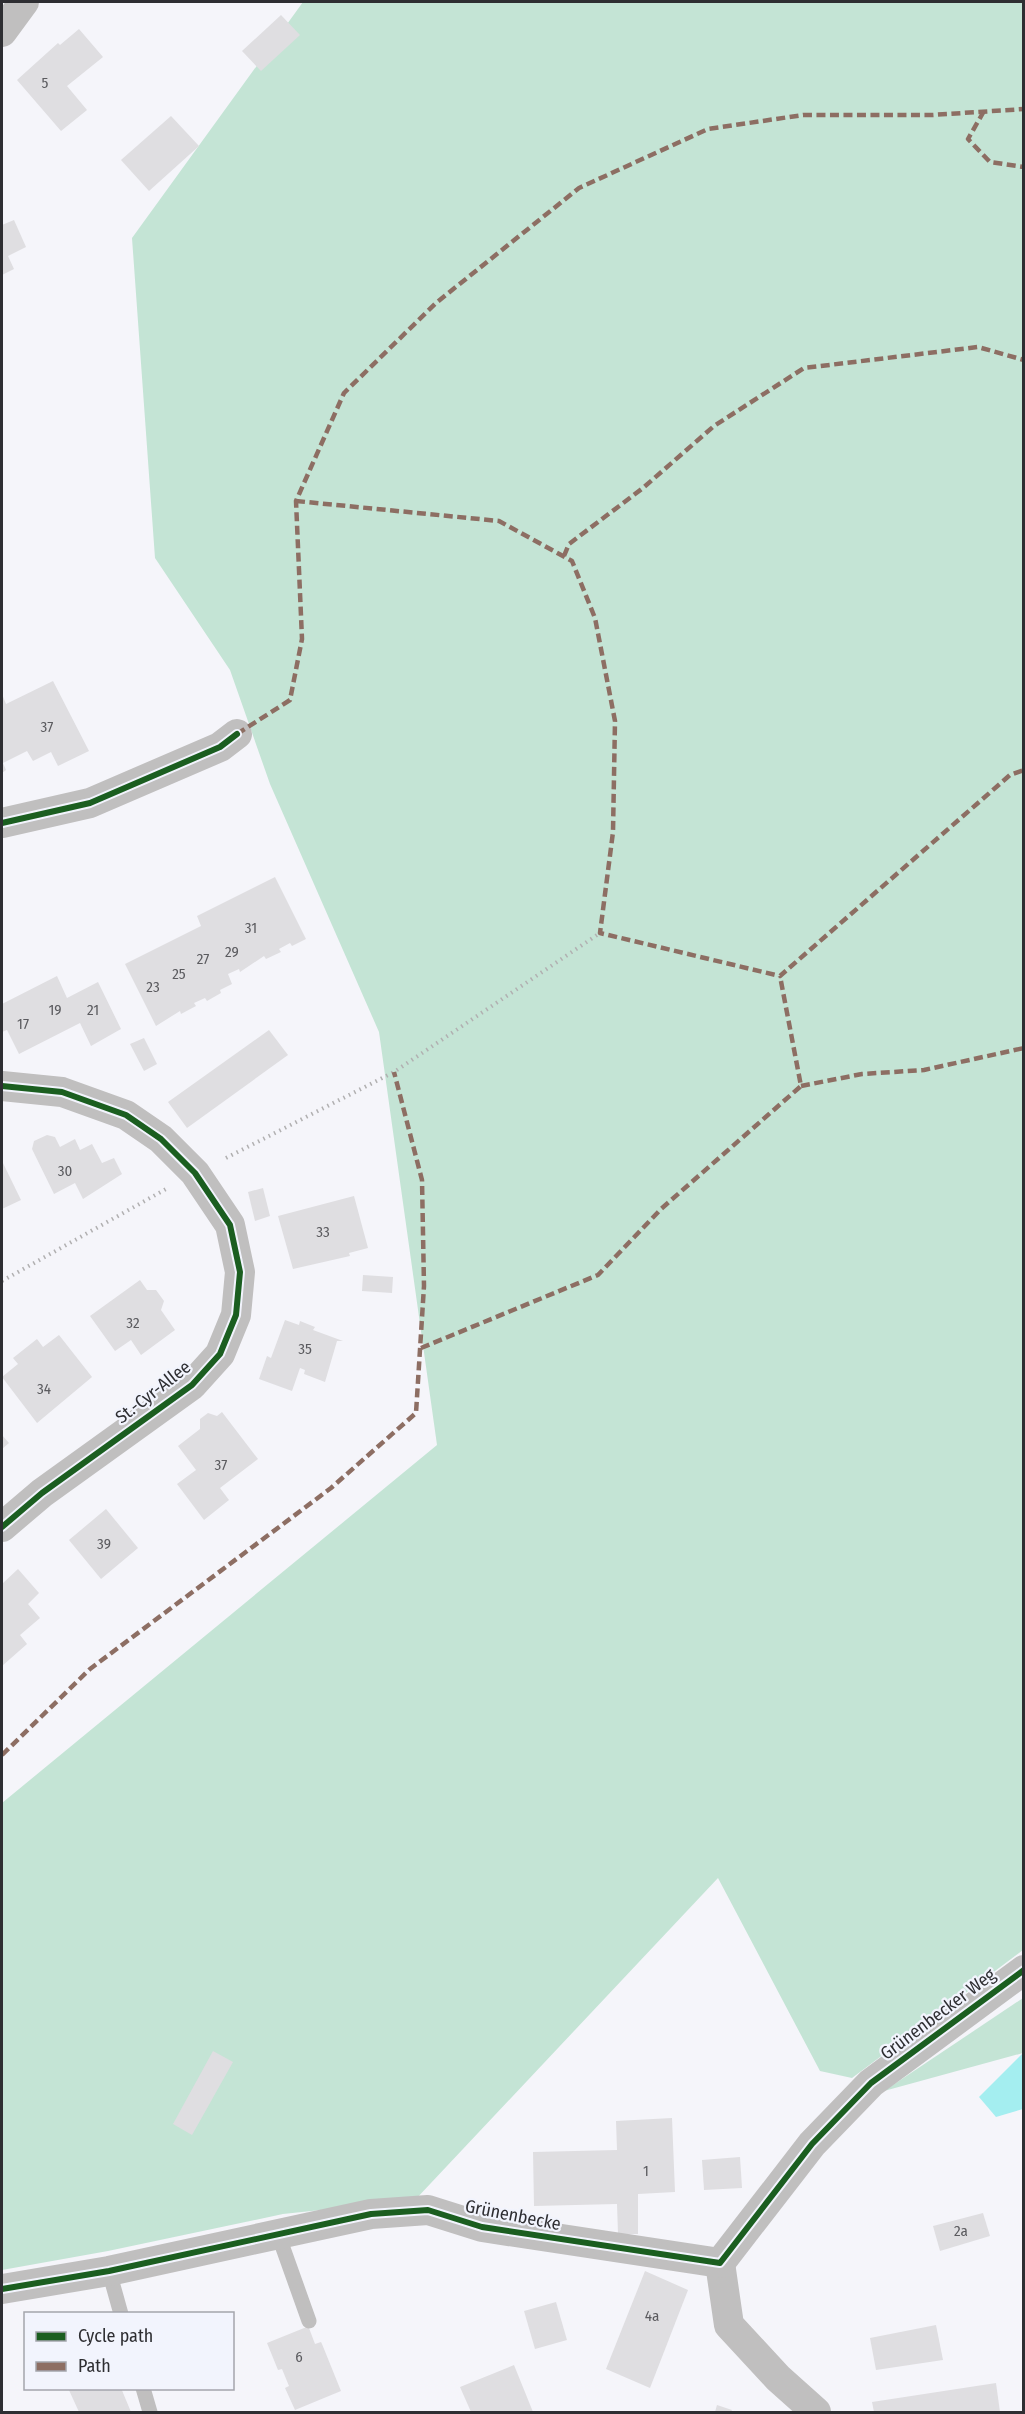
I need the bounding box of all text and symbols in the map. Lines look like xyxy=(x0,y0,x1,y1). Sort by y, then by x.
house number: 5 xyxy=(42,74,49,92)
house number: 37 xyxy=(41,718,53,736)
house number: 31 xyxy=(245,919,257,937)
house number: 29 xyxy=(225,943,239,961)
house number: 27 xyxy=(197,950,209,968)
house number: 25 xyxy=(172,965,186,983)
house number: 23 xyxy=(146,978,160,996)
house number: 19 xyxy=(48,1001,62,1019)
house number: 21 xyxy=(87,1001,99,1019)
house number: 17 xyxy=(17,1015,29,1033)
house number: 30 xyxy=(58,1162,72,1180)
house number: 33 xyxy=(316,1223,330,1241)
house number: 32 xyxy=(126,1314,140,1332)
house number: 35 xyxy=(298,1340,312,1358)
street label: St.-Cyr-Allee xyxy=(111,1356,195,1428)
house number: 34 xyxy=(37,1380,51,1398)
house number: 37 xyxy=(215,1456,227,1474)
house number: 39 xyxy=(97,1535,111,1553)
street label: Grünenbecker Weg xyxy=(876,1963,1000,2064)
house number: 1 xyxy=(643,2162,649,2180)
street label: Grünenbecke xyxy=(463,2195,563,2235)
house number: 2a xyxy=(954,2222,968,2240)
house number: 4a xyxy=(645,2307,659,2325)
legend xyxy=(24,2312,234,2390)
text: Cycle path xyxy=(78,2325,153,2347)
house number: 6 xyxy=(295,2348,303,2366)
text: Path xyxy=(78,2355,111,2377)

